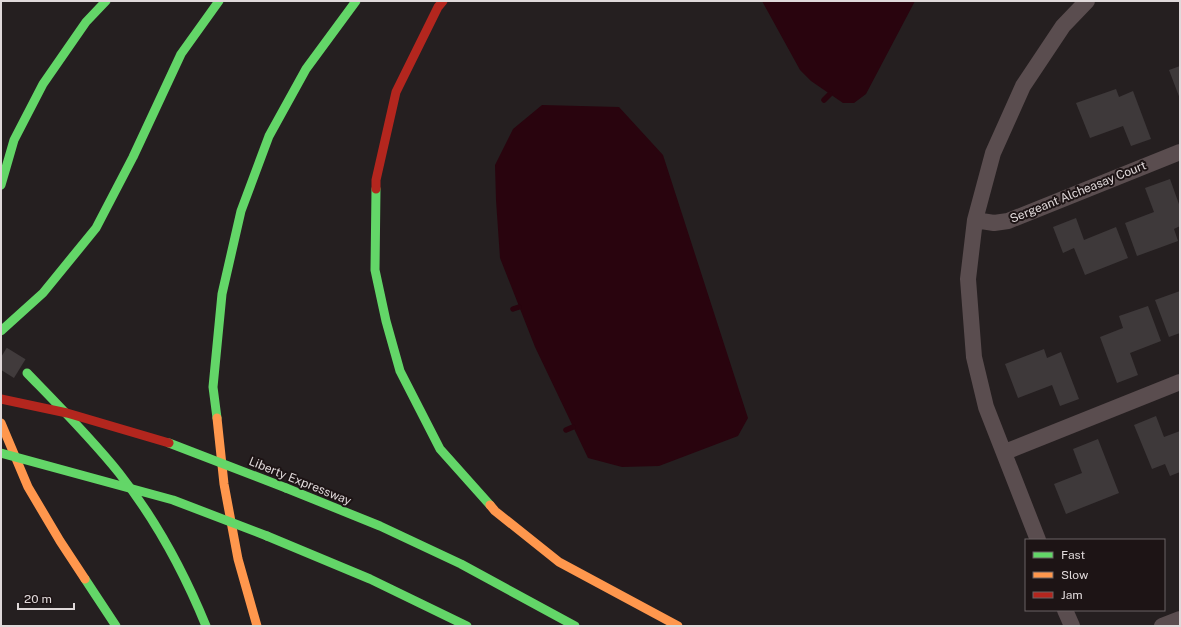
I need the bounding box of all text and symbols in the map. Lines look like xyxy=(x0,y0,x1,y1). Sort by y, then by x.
street label: Sergeant Alcheasay Court xyxy=(1008,158,1149,226)
street label: Liberty Expressway xyxy=(247,454,354,508)
legend xyxy=(1025,539,1165,611)
text: Fast xyxy=(1061,548,1086,562)
text: Slow xyxy=(1061,568,1089,582)
scale bar xyxy=(18,585,74,611)
text: Jam xyxy=(1061,588,1083,602)
text: 20 m xyxy=(24,592,52,606)

